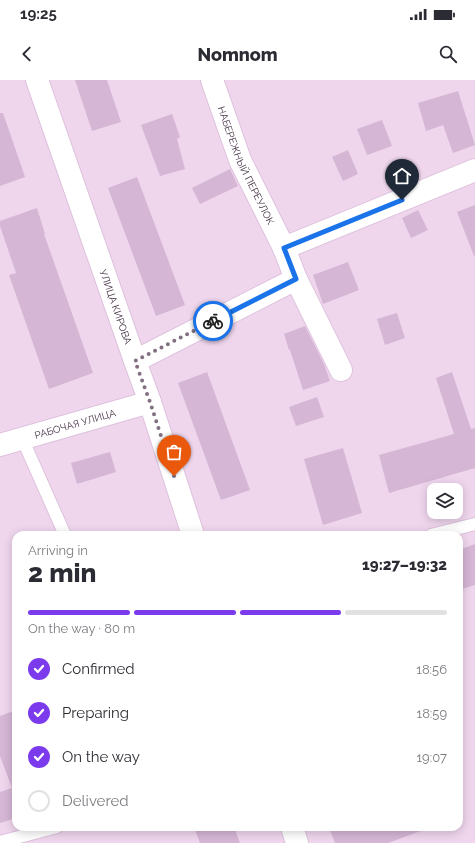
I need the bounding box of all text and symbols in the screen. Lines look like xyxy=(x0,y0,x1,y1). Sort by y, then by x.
text: 19:25 xyxy=(20,5,57,23)
icon: back xyxy=(16,43,38,65)
icon: search xyxy=(437,43,459,65)
text: Nomnom xyxy=(197,44,278,65)
street label: НАБЕРЕЖНЫЙ ПЕРЕУЛОК xyxy=(216,105,277,227)
pin xyxy=(385,159,419,200)
icon: home xyxy=(391,165,413,187)
street label: УЛИЦА КИРОВА xyxy=(98,268,134,346)
courier xyxy=(193,301,233,341)
icon: bike xyxy=(202,310,224,332)
street label: РАБОЧАЯ УЛИЦА xyxy=(33,407,117,440)
pin xyxy=(157,435,191,476)
icon: bag xyxy=(163,441,185,463)
map controls xyxy=(427,483,463,519)
button: layers xyxy=(427,483,463,519)
text: Arriving in xyxy=(28,543,88,558)
text: 19:27–19:32 xyxy=(362,556,447,574)
text: 2 min xyxy=(28,558,96,588)
text: On the way · 80 m xyxy=(28,621,135,636)
icon: check xyxy=(28,658,50,680)
text: Confirmed xyxy=(62,660,135,678)
text: 18:56 xyxy=(416,662,447,677)
icon: check xyxy=(28,702,50,724)
text: Preparing xyxy=(62,704,129,722)
text: 18:59 xyxy=(417,706,447,721)
icon: check xyxy=(28,746,50,768)
text: On the way xyxy=(62,748,140,766)
text: 19:07 xyxy=(417,750,447,765)
text: Delivered xyxy=(62,792,129,810)

